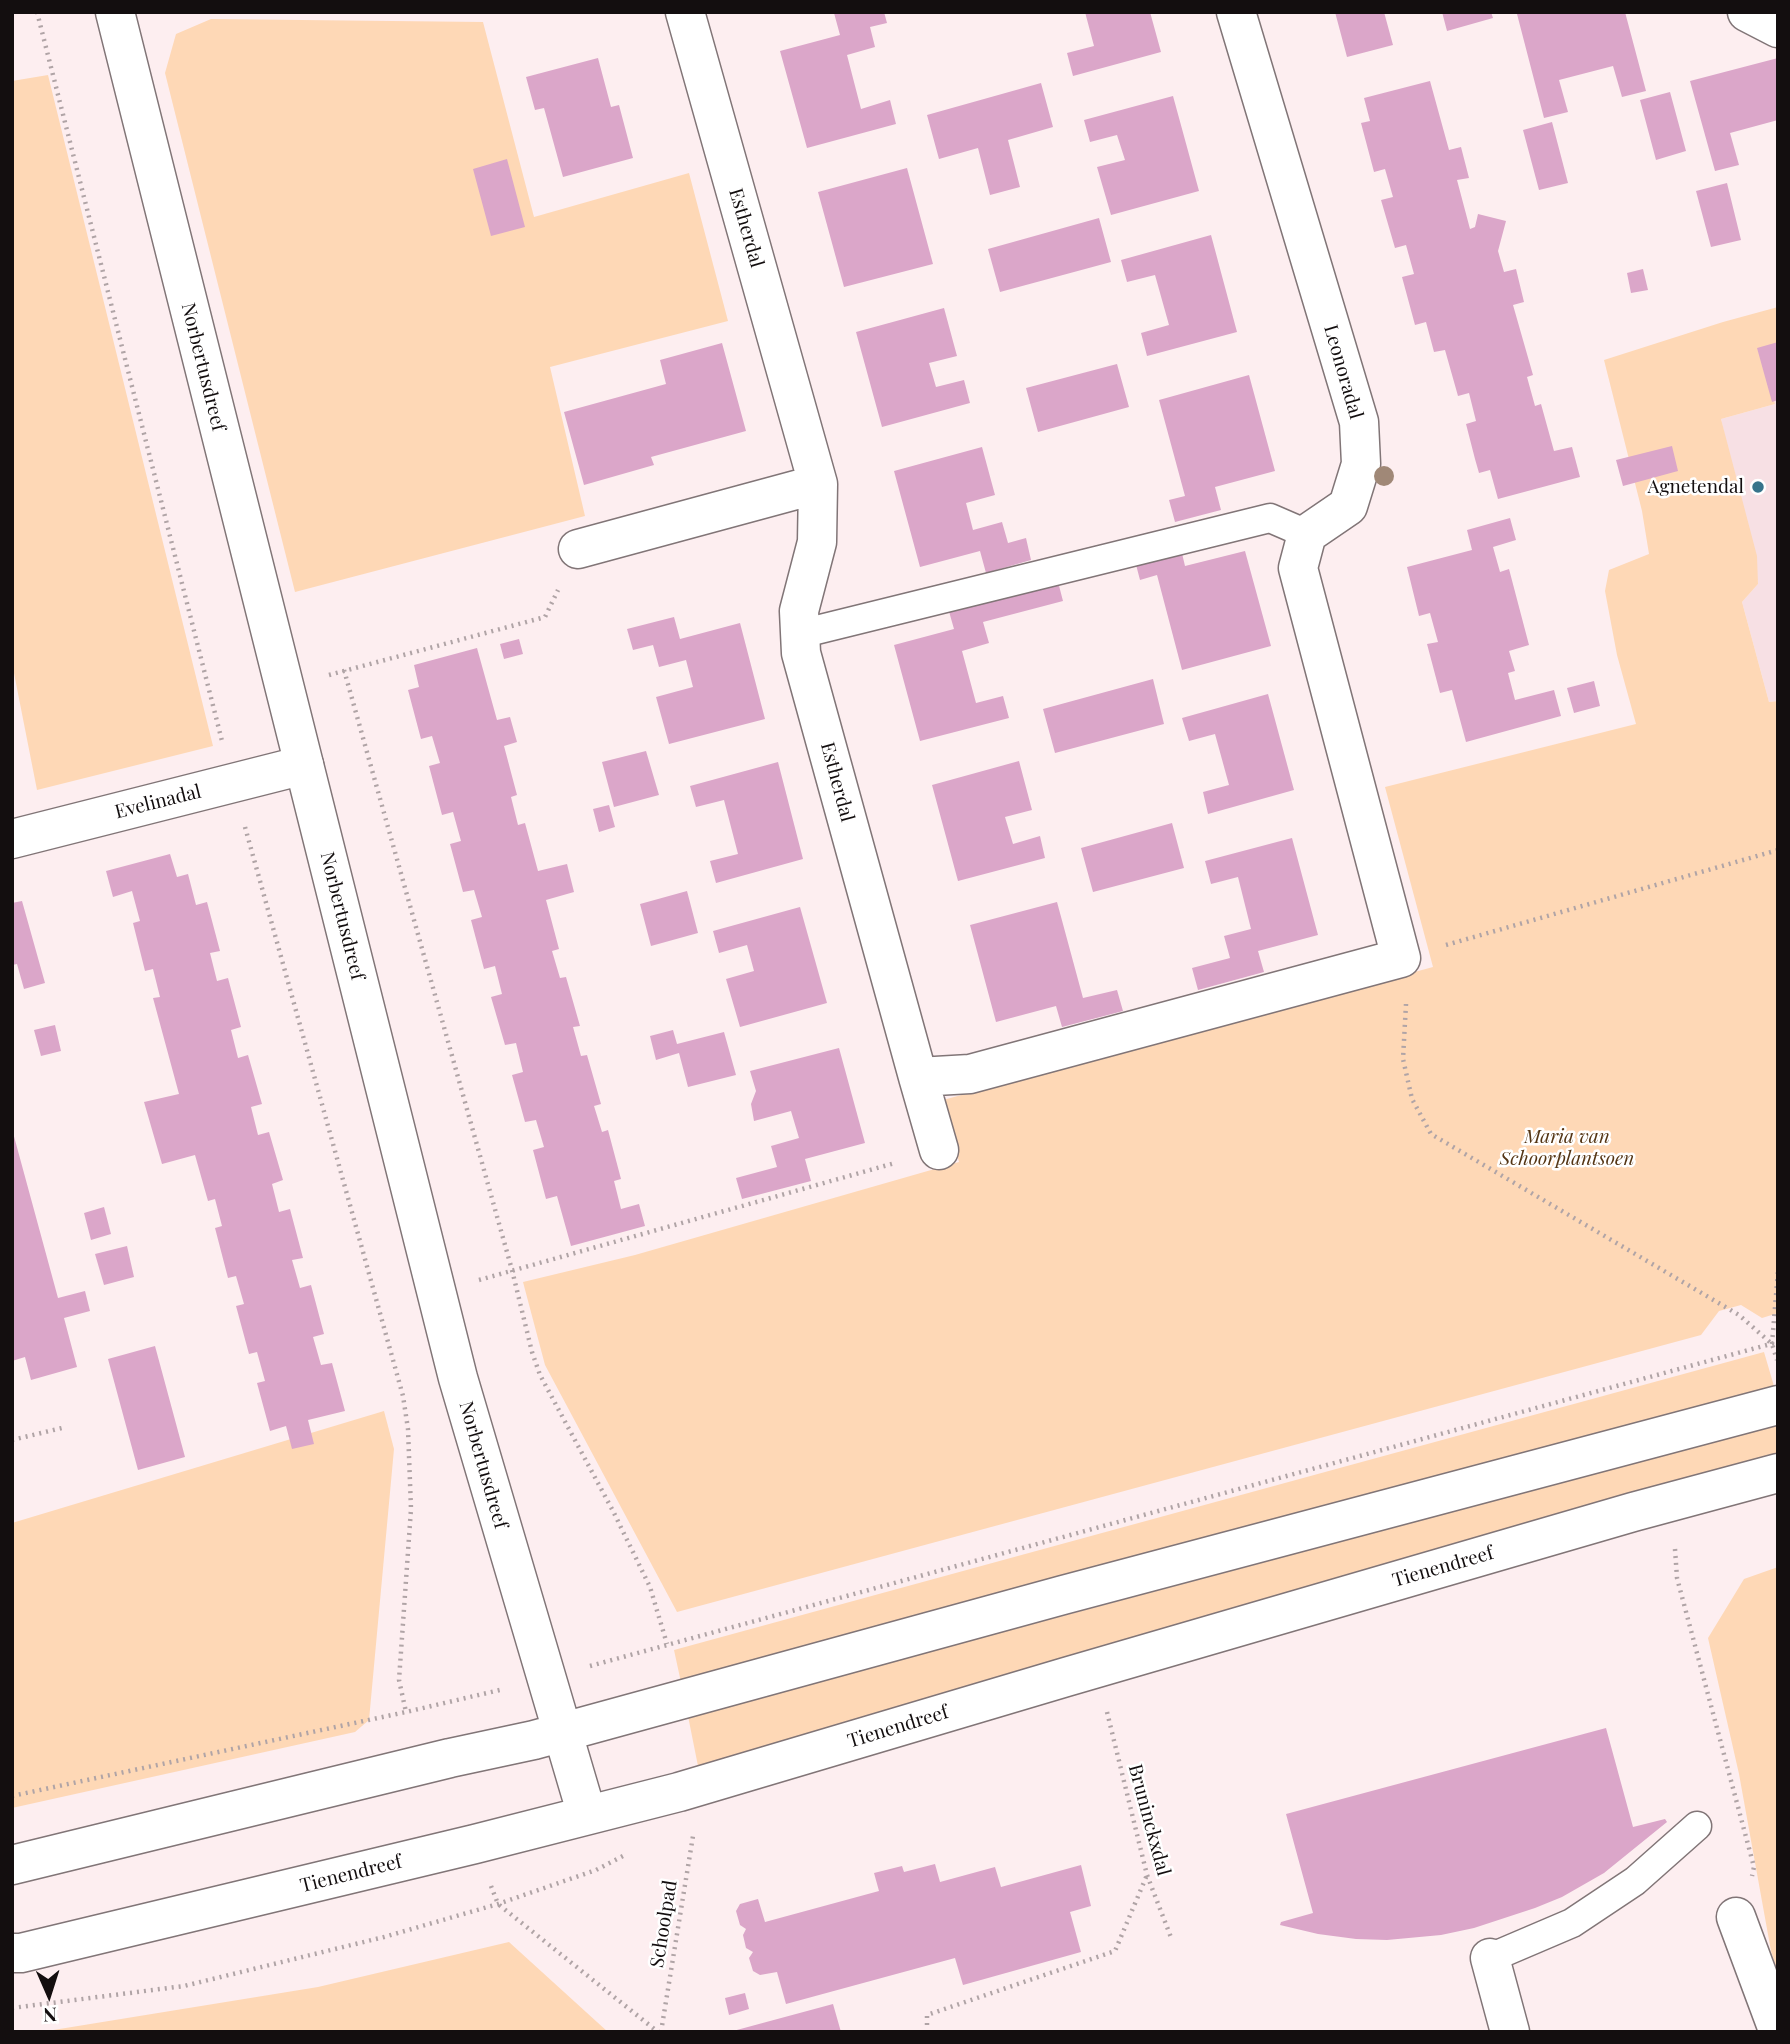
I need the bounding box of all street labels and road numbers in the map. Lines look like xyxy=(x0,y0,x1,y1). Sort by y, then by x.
street label: Estherdal xyxy=(724,186,768,270)
street label: Norbertusdreef xyxy=(176,301,230,433)
street label: Leonoradal xyxy=(1319,322,1367,422)
street label: Estherdal xyxy=(815,740,859,824)
street label: Evelinadal xyxy=(113,780,203,824)
street label: Norbertusdreef xyxy=(315,850,369,982)
street label: Norbertusdreef xyxy=(454,1399,512,1531)
street label: Tienendreef xyxy=(1390,1542,1496,1592)
street label: Tienendreef xyxy=(845,1701,951,1753)
street label: Bruninckxdal xyxy=(1123,1762,1175,1878)
street label: Tienendreef xyxy=(298,1850,404,1898)
street label: Schoolpad xyxy=(646,1879,682,1969)

